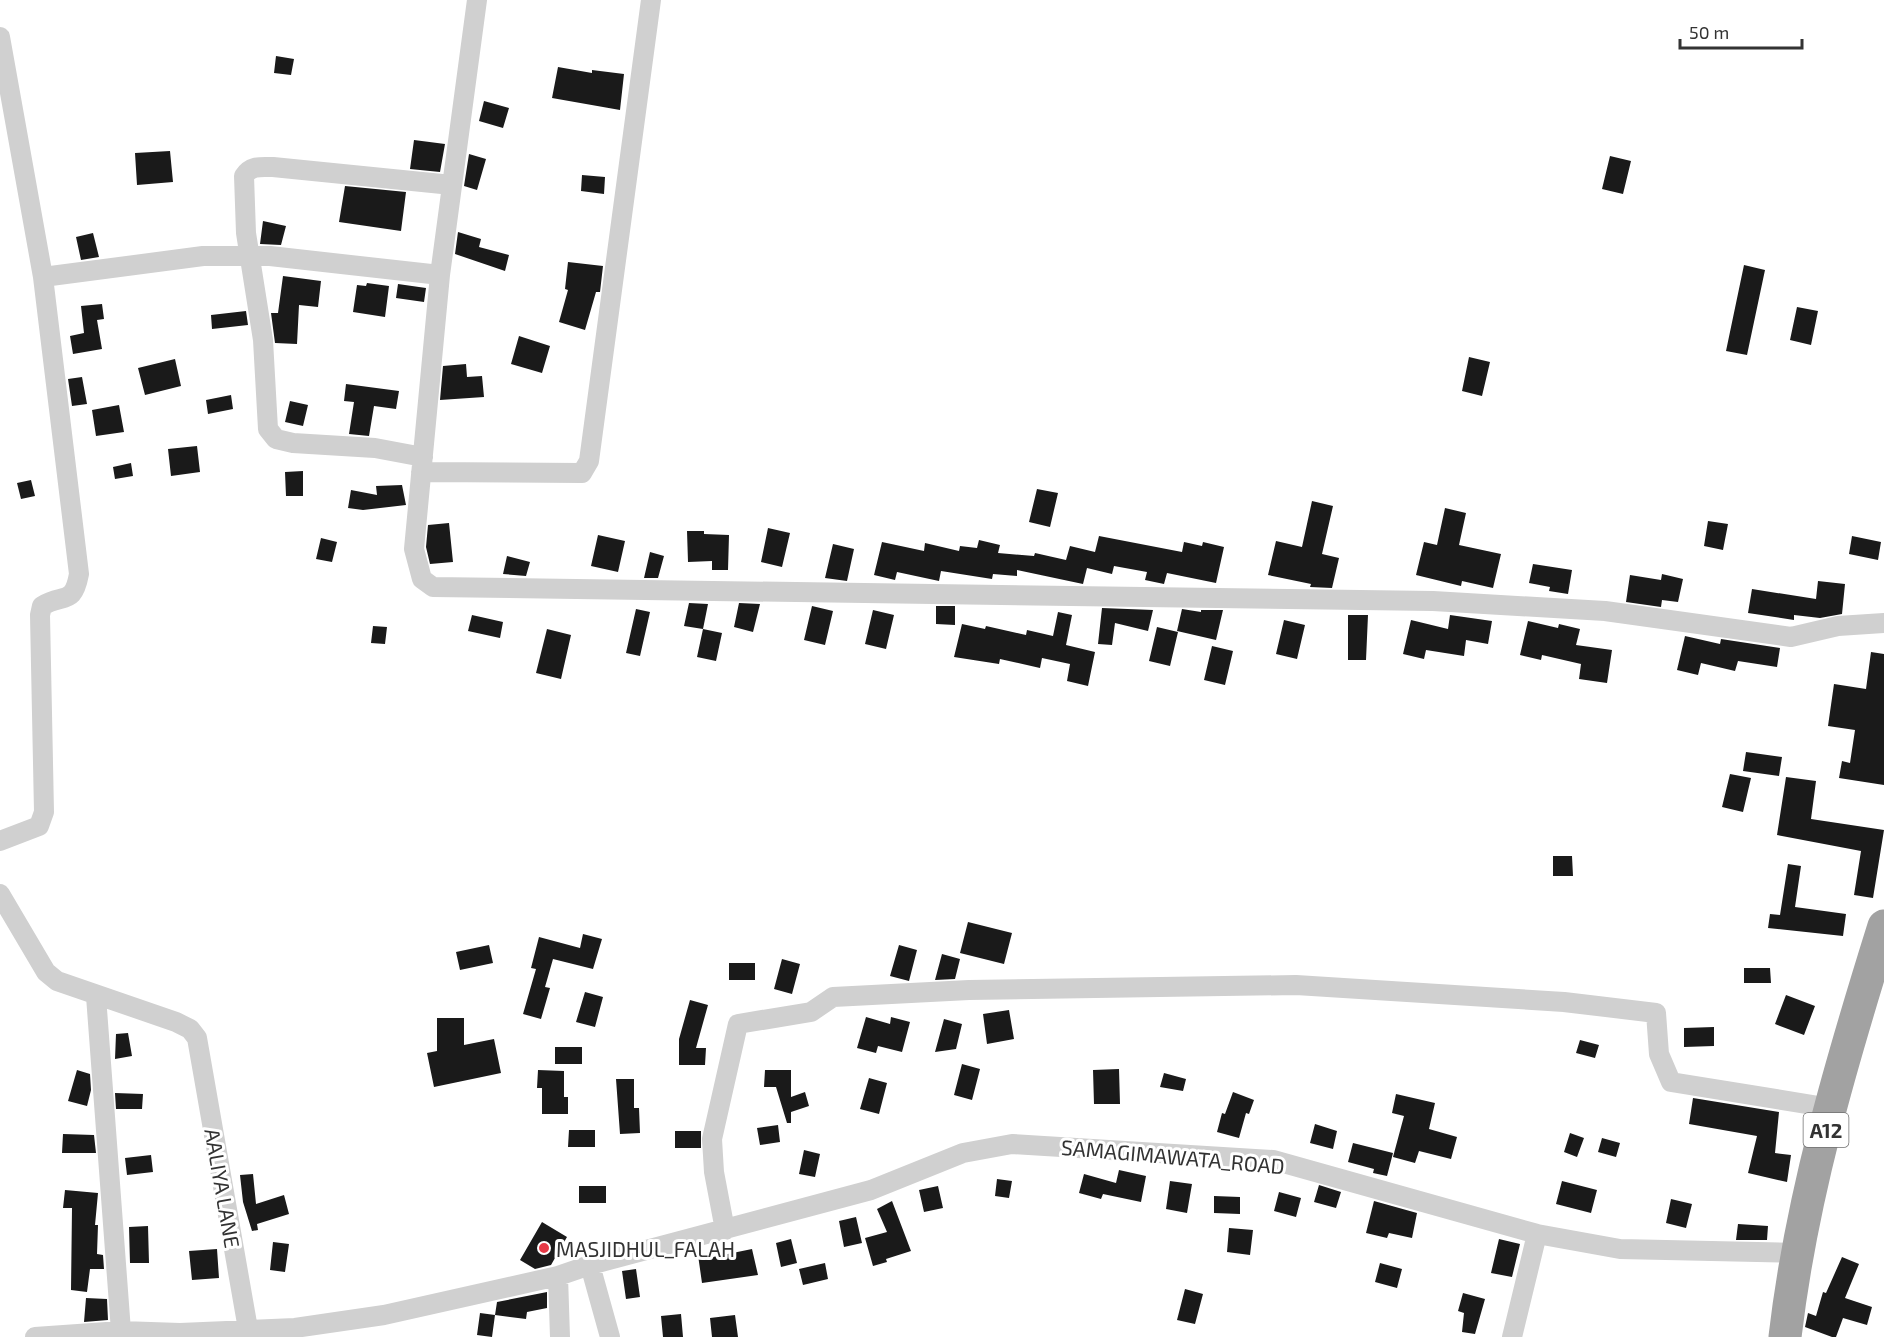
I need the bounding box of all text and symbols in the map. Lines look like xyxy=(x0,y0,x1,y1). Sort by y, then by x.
scale bar xyxy=(1680,12,1802,50)
text: 50 m xyxy=(1689,21,1729,43)
road number: A12 xyxy=(1804,1113,1848,1147)
street label: AALIYA LANE xyxy=(200,1126,246,1250)
street label: SAMAGIMAWATA_ROAD xyxy=(1060,1134,1286,1178)
place label: MASJIDHUL_FALAH xyxy=(556,1236,735,1261)
marker: MASJIDHUL_FALAH xyxy=(537,1241,551,1255)

